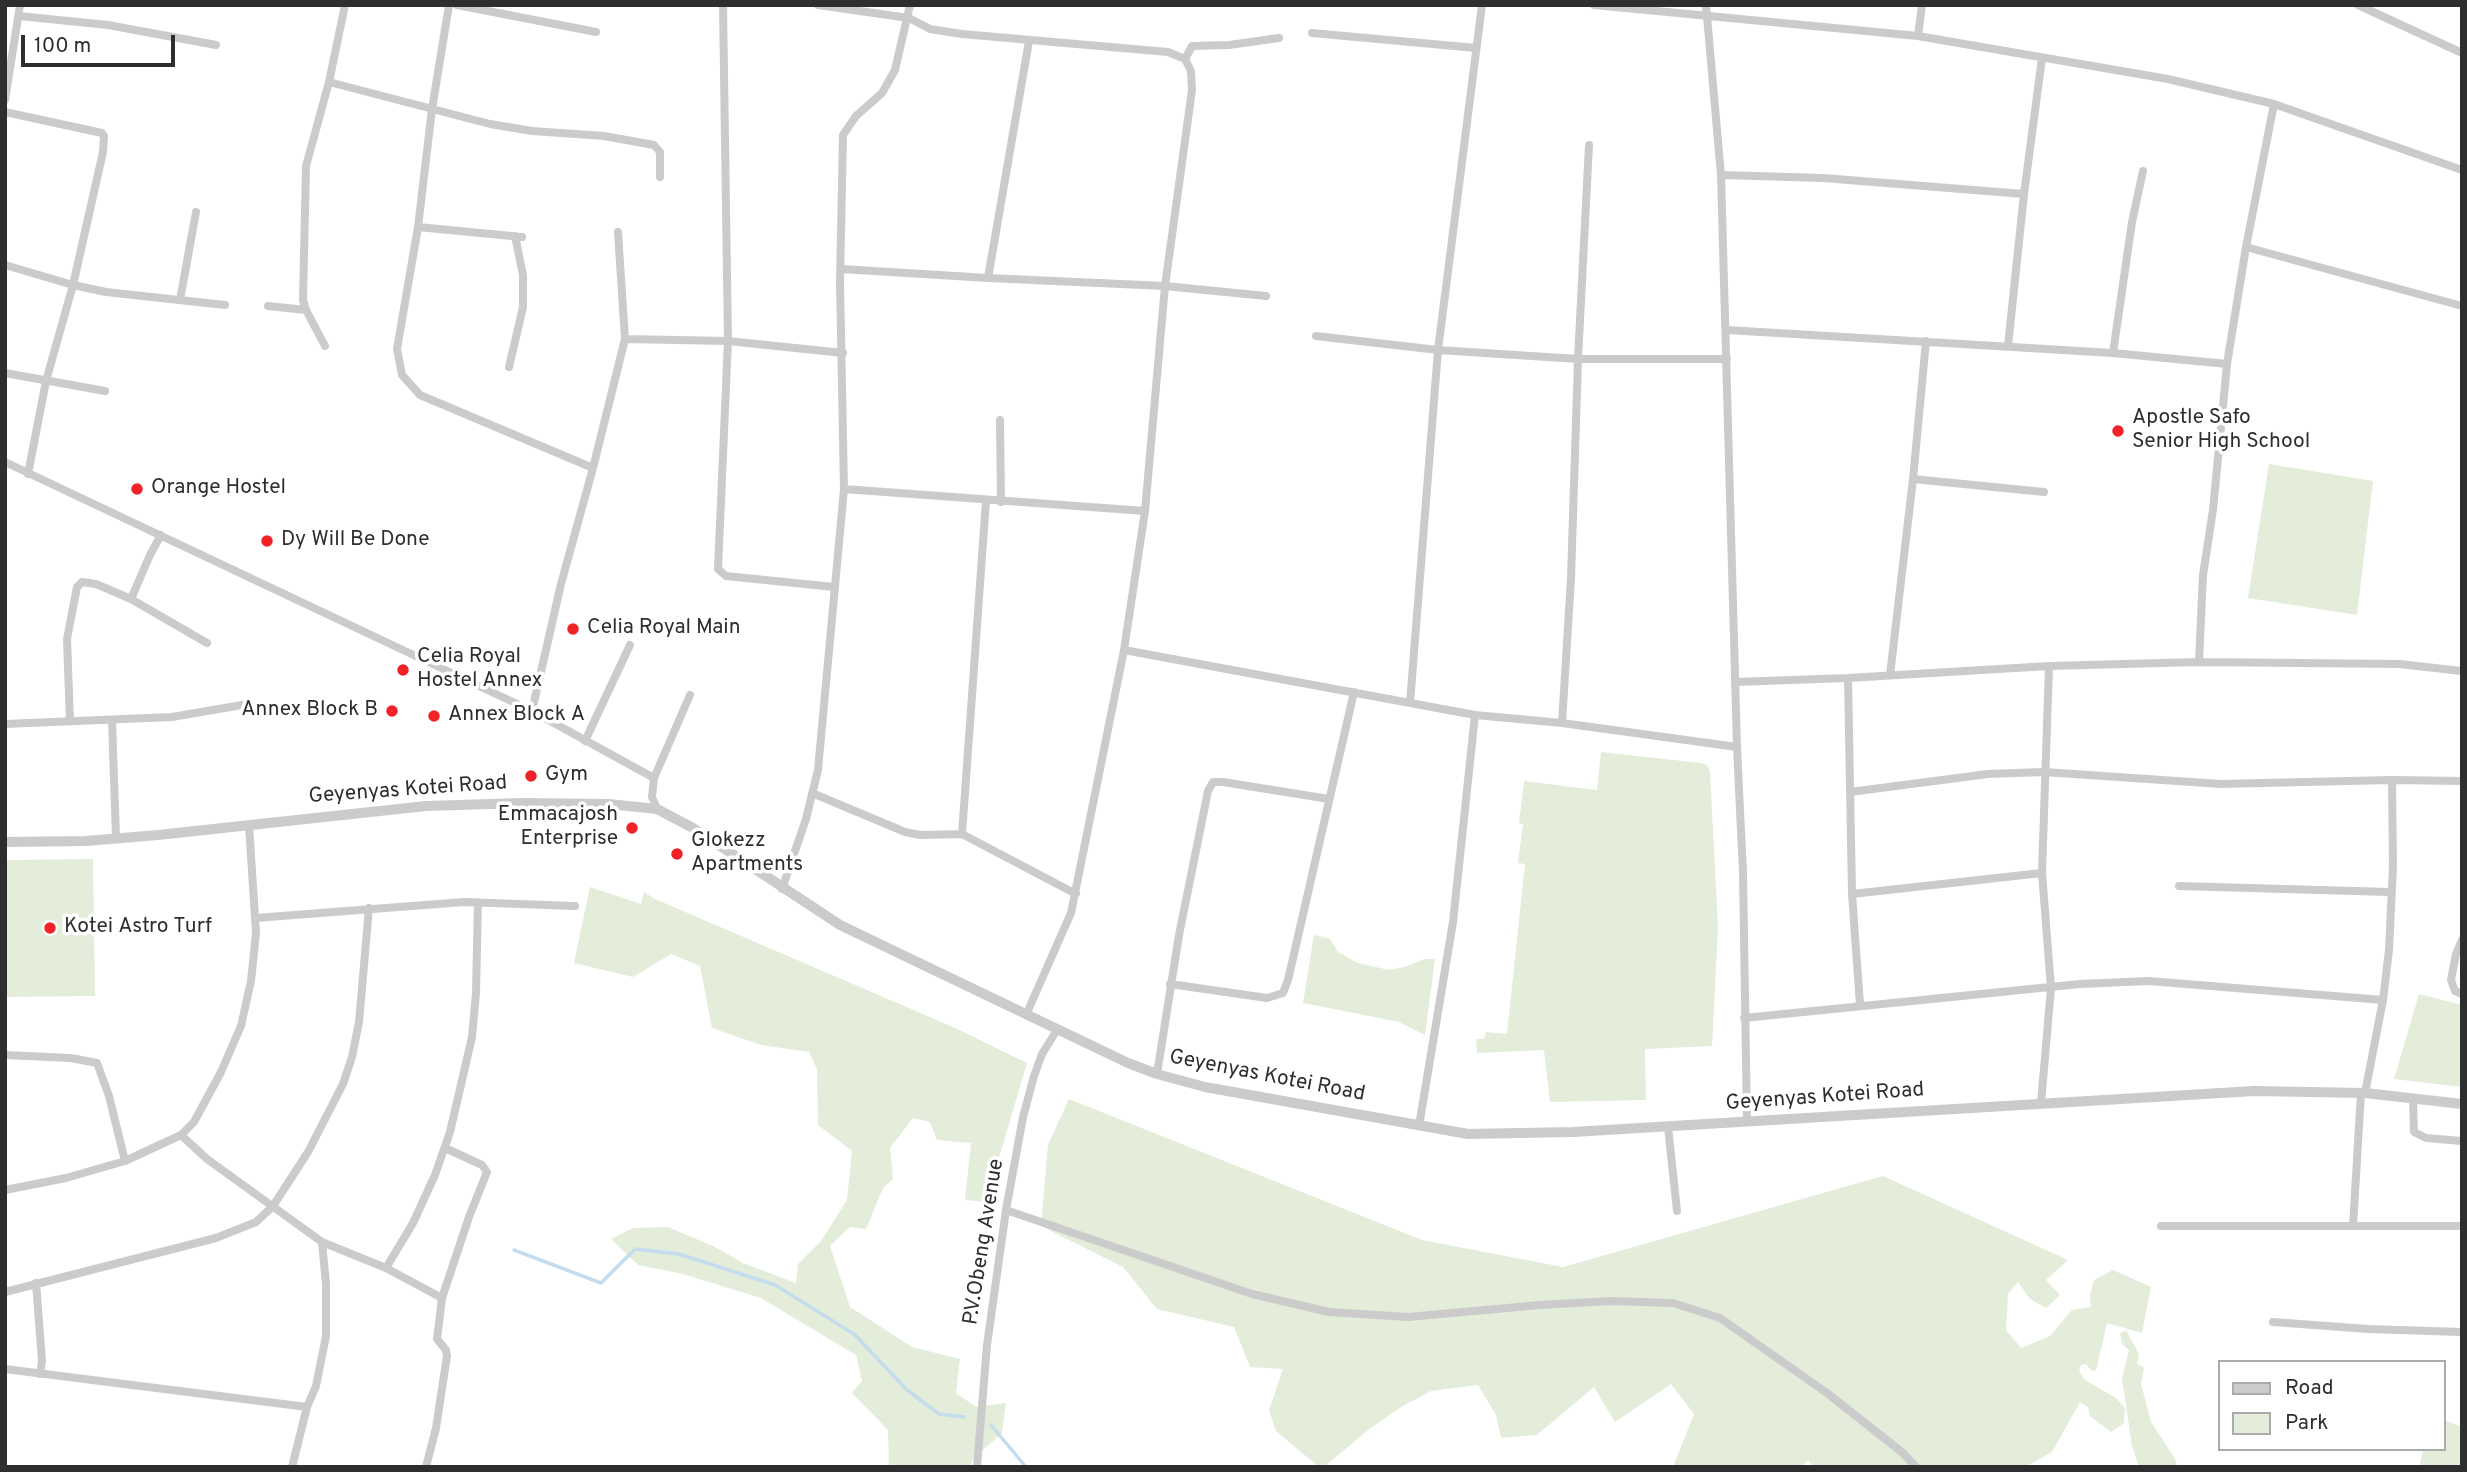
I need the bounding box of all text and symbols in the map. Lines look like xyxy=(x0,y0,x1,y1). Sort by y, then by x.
scale bar xyxy=(24,21,178,65)
text: 100 m xyxy=(34,33,91,60)
place label: Apostle Safo Senior High School xyxy=(2132,406,2310,456)
marker: Apostle Safo Senior High School xyxy=(2110,423,2126,439)
place label: Orange Hostel xyxy=(151,476,286,502)
marker: Orange Hostel xyxy=(129,481,145,497)
place label: Dy Will Be Done xyxy=(281,528,429,554)
marker: Dy Will Be Done xyxy=(259,533,275,549)
place label: Celia Royal Main xyxy=(587,616,740,642)
marker: Celia Royal Main xyxy=(565,621,581,637)
place label: Celia Royal Hostel Annex xyxy=(417,645,542,695)
marker: Celia Royal Hostel Annex xyxy=(395,662,411,678)
place label: Annex Block B xyxy=(241,698,378,724)
marker: Annex Block B xyxy=(384,703,400,719)
place label: Annex Block A xyxy=(448,703,585,729)
marker: Annex Block A xyxy=(426,708,442,724)
place label: Gym xyxy=(545,763,588,789)
marker: Gym xyxy=(523,768,539,784)
street label: Geyenyas Kotei Road xyxy=(308,771,508,811)
place label: Emmacajosh Enterprise xyxy=(498,803,618,853)
marker: Emmacajosh Enterprise xyxy=(624,820,640,836)
place label: Glokezz Apartments xyxy=(691,829,803,879)
marker: Glokezz Apartments xyxy=(669,846,685,862)
place label: Kotei Astro Turf xyxy=(64,915,212,941)
marker: Kotei Astro Turf xyxy=(42,920,58,936)
street label: Geyenyas Kotei Road xyxy=(1167,1046,1367,1108)
street label: Geyenyas Kotei Road xyxy=(1725,1078,1925,1118)
street label: P.V.Obeng Avenue xyxy=(959,1157,1011,1327)
legend xyxy=(2218,1360,2446,1451)
text: Road xyxy=(2285,1375,2334,1402)
text: Park xyxy=(2285,1410,2328,1437)

